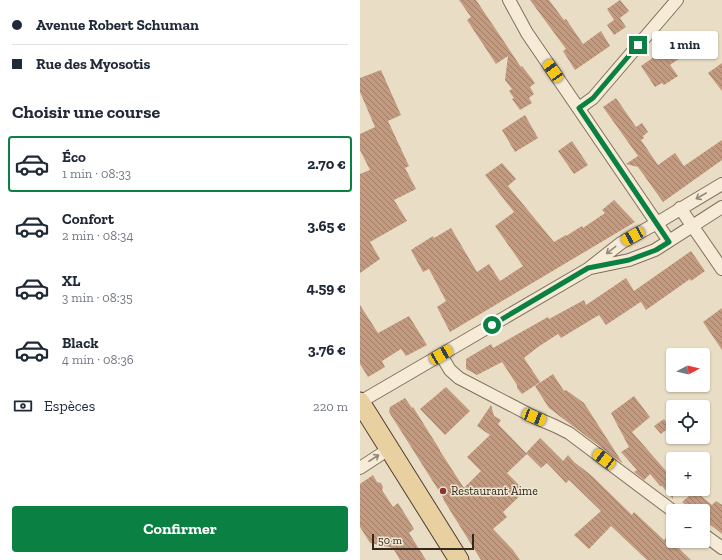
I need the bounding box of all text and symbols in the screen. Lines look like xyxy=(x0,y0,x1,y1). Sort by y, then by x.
text: Avenue Robert Schuman xyxy=(36,16,199,34)
callout: 1 min xyxy=(652,31,718,59)
route end xyxy=(629,36,647,54)
text: 1 min xyxy=(670,37,700,52)
text: Rue des Myosotis xyxy=(36,55,150,73)
car xyxy=(541,58,565,84)
text: Choisir une course xyxy=(12,101,160,123)
icon: car xyxy=(14,146,50,182)
text: Éco xyxy=(62,148,86,166)
text: 2.70 € xyxy=(307,155,346,173)
text: 1 min · 08:33 xyxy=(62,166,131,181)
one-way arrow xyxy=(695,192,707,200)
icon: car xyxy=(14,208,50,244)
text: Confort xyxy=(62,210,114,228)
text: 3.65 € xyxy=(307,217,346,235)
car xyxy=(620,225,646,247)
text: 2 min · 08:34 xyxy=(62,228,133,243)
one-way arrow xyxy=(606,246,617,255)
icon: car xyxy=(14,270,50,306)
text: XL xyxy=(62,272,80,290)
text: 4.59 € xyxy=(306,279,346,297)
text: 3 min · 08:35 xyxy=(62,290,133,305)
route start xyxy=(483,316,501,334)
icon: car xyxy=(14,332,50,368)
text: Black xyxy=(62,334,99,352)
text: 3.76 € xyxy=(308,341,346,359)
car xyxy=(428,344,454,366)
north arrow xyxy=(666,348,710,392)
map controls xyxy=(666,348,710,548)
text: 4 min · 08:36 xyxy=(62,352,134,367)
icon: cash xyxy=(12,395,34,417)
text: Espèces xyxy=(44,397,95,415)
text: 220 m xyxy=(313,399,348,414)
button: locate xyxy=(666,400,710,444)
car xyxy=(521,407,547,427)
car xyxy=(591,447,617,471)
button: + xyxy=(666,452,710,496)
one-way arrow xyxy=(368,454,379,462)
place label: Restaurant Aime xyxy=(451,484,538,498)
marker: Restaurant Aime xyxy=(438,486,448,496)
button: − xyxy=(666,504,710,548)
button: Confirmer xyxy=(12,506,348,552)
scale bar xyxy=(372,532,474,551)
text: 50 m xyxy=(378,534,402,547)

